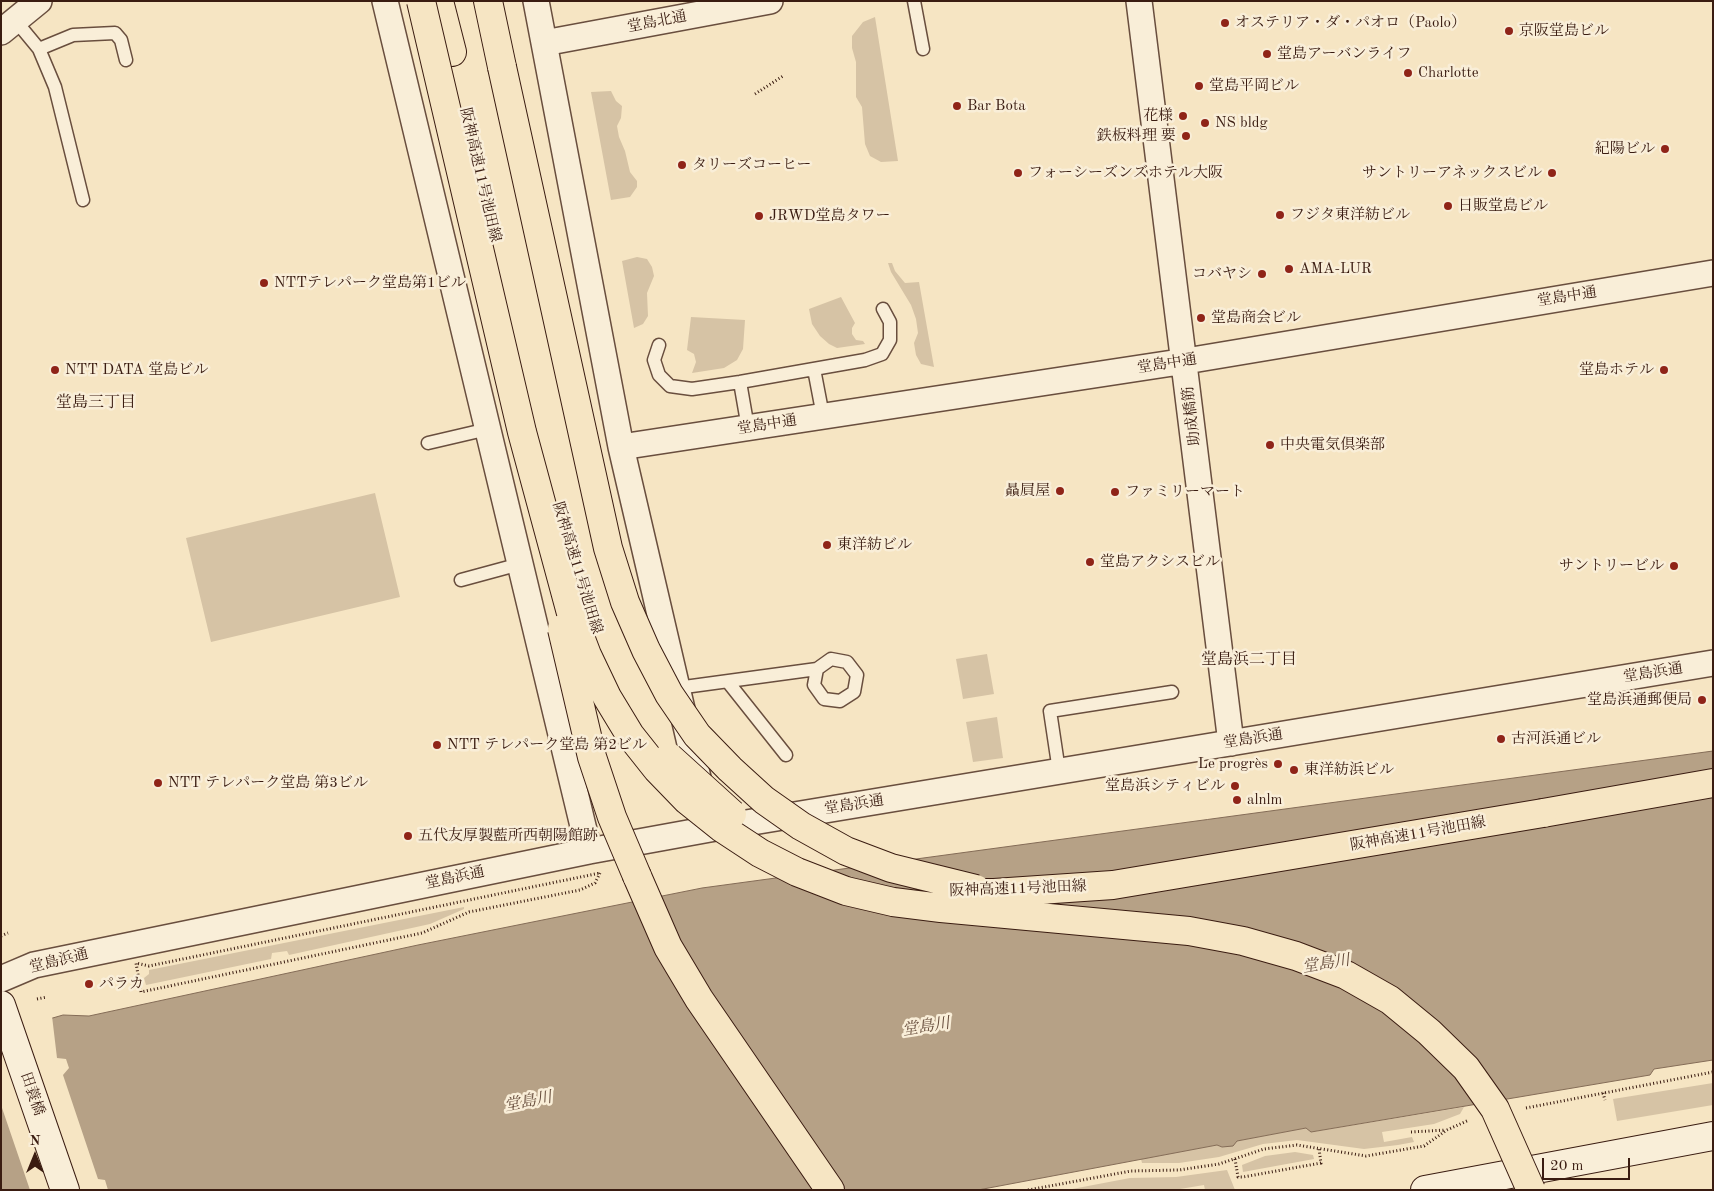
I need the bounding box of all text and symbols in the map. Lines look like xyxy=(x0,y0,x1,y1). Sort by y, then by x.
street label: 堂島北通 xyxy=(626,7,688,37)
place label: オステリア・ダ・パオロ（Paolo） xyxy=(1235,14,1466,32)
marker: オステリア・ダ・パオロ（Paolo） xyxy=(1219,17,1231,29)
place label: 京阪堂島ビル xyxy=(1519,22,1609,40)
marker: 京阪堂島ビル xyxy=(1503,25,1515,37)
place label: 堂島アーバンライフ xyxy=(1277,45,1412,63)
marker: 堂島アーバンライフ xyxy=(1261,48,1273,60)
place label: Charlotte xyxy=(1418,64,1479,82)
marker: Charlotte xyxy=(1402,67,1414,79)
place label: 堂島平岡ビル xyxy=(1209,77,1299,95)
marker: 堂島平岡ビル xyxy=(1193,80,1205,92)
place label: Bar Bota xyxy=(967,97,1026,115)
marker: Bar Bota xyxy=(951,100,963,112)
street label: 阪神高速11号池田線 xyxy=(456,106,504,244)
place label: 花様 xyxy=(1143,107,1173,125)
marker: 花様 xyxy=(1177,110,1189,122)
place label: NS bldg xyxy=(1215,114,1268,132)
marker: NS bldg xyxy=(1199,117,1211,129)
place label: 鉄板料理 要 xyxy=(1097,127,1176,145)
marker: 鉄板料理 要 xyxy=(1180,130,1192,142)
place label: 紀陽ビル xyxy=(1595,140,1655,158)
marker: 紀陽ビル xyxy=(1659,143,1671,155)
place label: タリーズコーヒー xyxy=(692,156,811,174)
marker: タリーズコーヒー xyxy=(676,159,688,171)
place label: フォーシーズンズホテル大阪 xyxy=(1028,164,1223,182)
place label: サントリーアネックスビル xyxy=(1362,164,1542,182)
marker: フォーシーズンズホテル大阪 xyxy=(1012,167,1024,179)
marker: サントリーアネックスビル xyxy=(1546,167,1558,179)
place label: 日販堂島ビル xyxy=(1458,197,1548,215)
marker: 日販堂島ビル xyxy=(1442,200,1454,212)
place label: フジタ東洋紡ビル xyxy=(1290,206,1410,224)
place label: JRWD堂島タワー xyxy=(769,207,891,225)
marker: フジタ東洋紡ビル xyxy=(1274,209,1286,221)
marker: JRWD堂島タワー xyxy=(753,210,765,222)
place label: AMA-LUR xyxy=(1299,260,1372,278)
marker: AMA-LUR xyxy=(1283,263,1295,275)
place label: コバヤシ xyxy=(1192,265,1252,283)
marker: コバヤシ xyxy=(1256,268,1268,280)
place label: NTTテレパーク堂島第1ビル xyxy=(274,274,466,292)
marker: NTTテレパーク堂島第1ビル xyxy=(258,277,270,289)
street label: 堂島中通 xyxy=(1536,283,1598,311)
place label: 堂島商会ビル xyxy=(1211,309,1301,327)
marker: 堂島商会ビル xyxy=(1195,312,1207,324)
street label: 堂島中通 xyxy=(1136,350,1198,378)
place label: NTT DATA 堂島ビル xyxy=(65,361,208,379)
place label: 堂島ホテル xyxy=(1579,361,1654,379)
marker: NTT DATA 堂島ビル xyxy=(49,364,61,376)
marker: 堂島ホテル xyxy=(1658,364,1670,376)
street label: 助成橋筋 xyxy=(1179,385,1205,447)
district label: 堂島三丁目 xyxy=(56,393,136,413)
street label: 堂島中通 xyxy=(736,411,798,439)
place label: 中央電気倶楽部 xyxy=(1280,436,1385,454)
marker: 中央電気倶楽部 xyxy=(1264,439,1276,451)
place label: 贔屓屋 xyxy=(1005,482,1050,500)
place label: ファミリーマート xyxy=(1125,483,1245,501)
marker: 贔屓屋 xyxy=(1054,485,1066,497)
marker: ファミリーマート xyxy=(1109,486,1121,498)
street label: 阪神高速11号池田線 xyxy=(548,500,606,636)
place label: 東洋紡ビル xyxy=(837,536,912,554)
marker: 東洋紡ビル xyxy=(821,539,833,551)
place label: 堂島アクシスビル xyxy=(1100,553,1220,571)
marker: 堂島アクシスビル xyxy=(1084,556,1096,568)
place label: サントリービル xyxy=(1559,557,1664,575)
marker: サントリービル xyxy=(1668,560,1680,572)
district label: 堂島浜二丁目 xyxy=(1201,650,1297,670)
street label: 堂島浜通 xyxy=(1622,659,1684,687)
place label: 堂島浜通郵便局 xyxy=(1587,691,1692,709)
marker: 堂島浜通郵便局 xyxy=(1696,694,1708,706)
street label: 堂島浜通 xyxy=(1222,725,1284,753)
place label: 古河浜通ビル xyxy=(1511,730,1601,748)
marker: 古河浜通ビル xyxy=(1495,733,1507,745)
place label: NTT テレパーク堂島 第2ビル xyxy=(447,736,647,754)
marker: NTT テレパーク堂島 第2ビル xyxy=(431,739,443,751)
place label: Le progrès xyxy=(1198,755,1268,773)
marker: Le progrès xyxy=(1272,758,1284,770)
place label: 東洋紡浜ビル xyxy=(1304,761,1394,779)
marker: 東洋紡浜ビル xyxy=(1288,764,1300,776)
place label: NTT テレパーク堂島 第3ビル xyxy=(168,774,368,792)
marker: NTT テレパーク堂島 第3ビル xyxy=(152,777,164,789)
place label: 堂島浜シティビル xyxy=(1105,777,1225,795)
marker: 堂島浜シティビル xyxy=(1229,780,1241,792)
street label: 堂島浜通 xyxy=(823,791,885,819)
place label: alnlm xyxy=(1247,791,1283,809)
marker: alnlm xyxy=(1231,794,1243,806)
street label: 阪神高速11号池田線 xyxy=(1349,813,1487,855)
place label: 五代友厚製藍所西朝陽館跡 xyxy=(418,827,598,845)
marker: 五代友厚製藍所西朝陽館跡 xyxy=(402,830,414,842)
street label: 堂島浜通 xyxy=(424,863,486,893)
street label: 阪神高速11号池田線 xyxy=(949,878,1087,900)
street label: 堂島浜通 xyxy=(28,945,90,977)
water label: 堂島川 xyxy=(1301,951,1351,977)
place label: パラカ xyxy=(99,975,144,993)
marker: パラカ xyxy=(83,978,95,990)
water label: 堂島川 xyxy=(901,1014,951,1040)
street label: 田蓑橋 xyxy=(16,1070,48,1118)
water label: 堂島川 xyxy=(503,1088,553,1116)
north arrow xyxy=(10,1131,60,1181)
text: N xyxy=(30,1134,40,1148)
scale bar xyxy=(1544,1148,1632,1180)
text: 20 m xyxy=(1550,1159,1584,1174)

